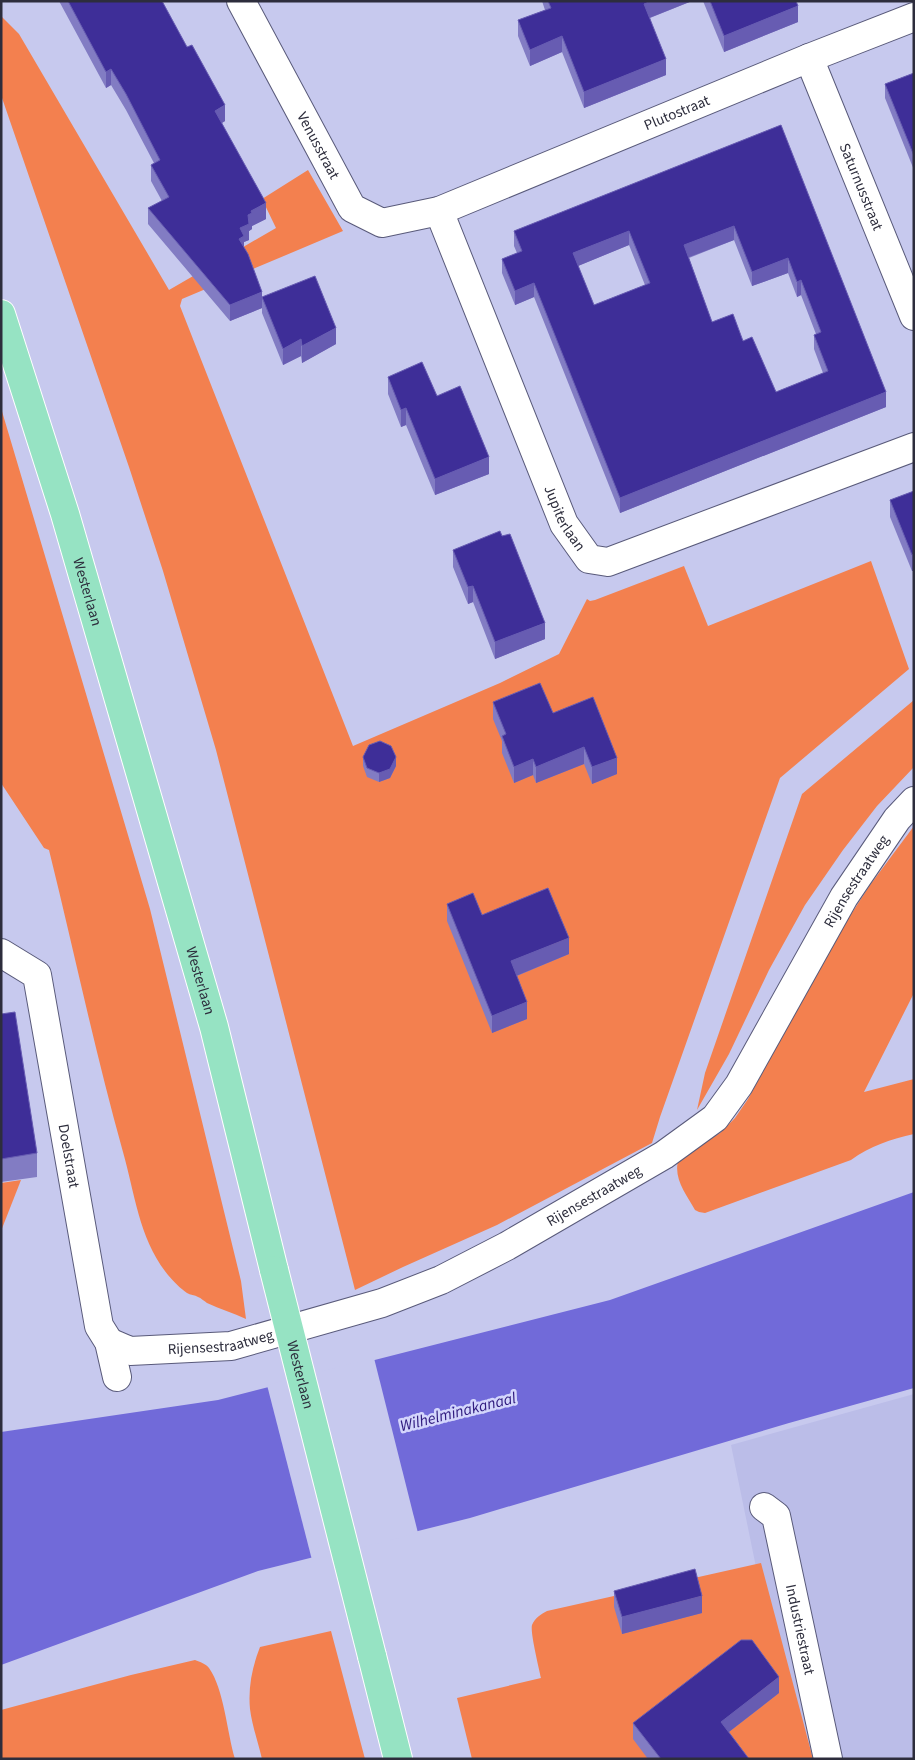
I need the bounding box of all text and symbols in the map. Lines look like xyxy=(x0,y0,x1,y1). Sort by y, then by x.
street label: Plutostraat xyxy=(641,90,713,136)
street label: Venusstraat xyxy=(292,108,345,183)
street label: Saturnusstraat xyxy=(834,140,889,234)
street label: Jupiterlaan xyxy=(539,482,591,555)
street label: Westerlaan xyxy=(68,555,107,628)
street label: Rijensestraatweg xyxy=(818,830,894,931)
street label: Westerlaan xyxy=(181,944,220,1017)
street label: Doelstraat xyxy=(53,1122,85,1190)
street label: Rijensestraatweg xyxy=(542,1160,646,1232)
street label: Rijensestraatweg xyxy=(167,1324,276,1360)
street label: Westerlaan xyxy=(282,1338,319,1411)
water label: Wilhelminakanaal xyxy=(398,1387,518,1437)
street label: Industriestraat xyxy=(780,1582,820,1677)

